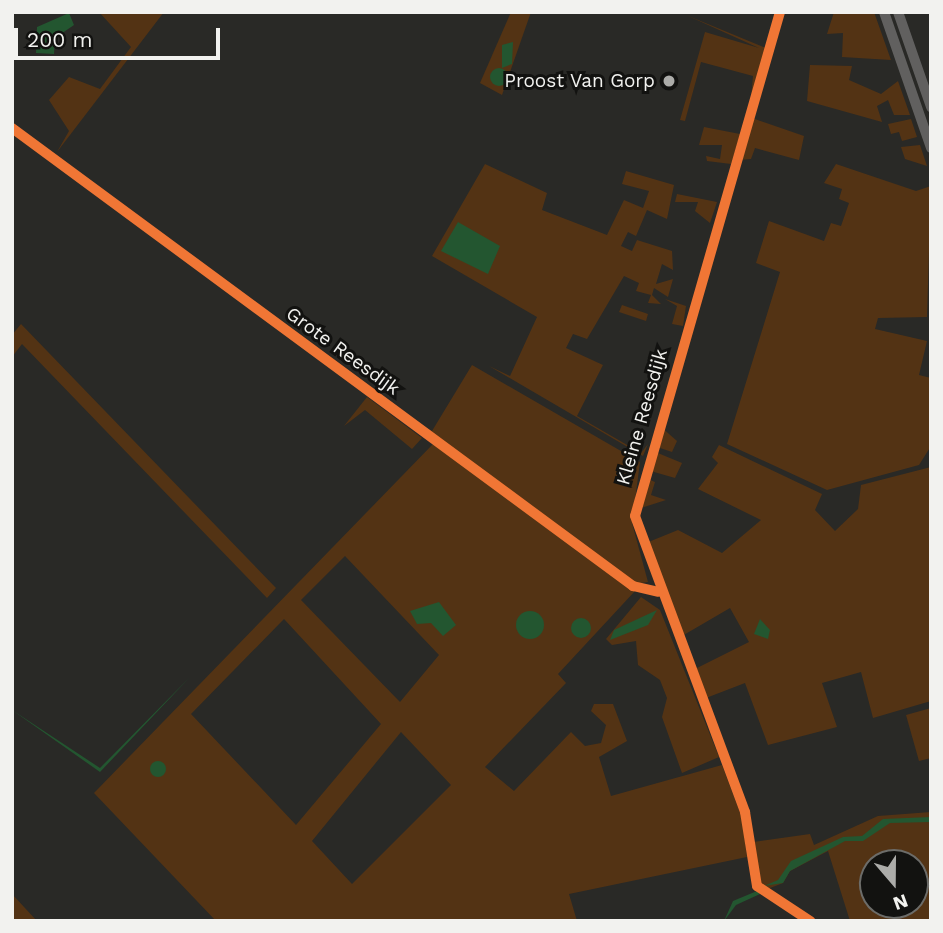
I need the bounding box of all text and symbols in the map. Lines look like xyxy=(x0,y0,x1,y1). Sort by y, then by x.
scale bar xyxy=(18,14,224,58)
text: 200 m xyxy=(27,27,93,52)
place label: Proost Van Gorp xyxy=(504,70,655,92)
marker: Proost Van Gorp xyxy=(661,73,677,89)
street label: Grote Reesdijk xyxy=(282,302,404,400)
street label: Kleine Reesdijk xyxy=(612,346,672,488)
north arrow xyxy=(859,849,929,919)
text: N xyxy=(890,889,911,916)

